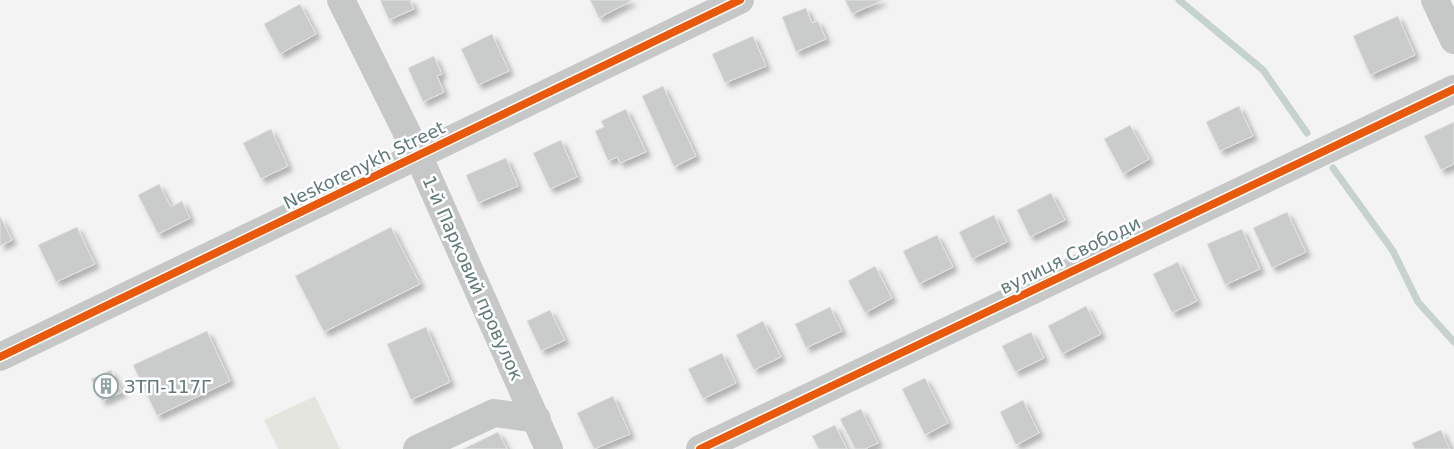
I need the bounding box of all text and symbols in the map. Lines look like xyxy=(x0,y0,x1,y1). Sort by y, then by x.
street label: Neskorenykh Street xyxy=(280,117,448,213)
street label: 1-й Парковий провулок xyxy=(418,172,528,384)
street label: вулиця Свободи xyxy=(996,212,1144,298)
building icon: ЗТП-117Г xyxy=(93,373,119,399)
place label: ЗТП-117Г xyxy=(124,376,212,397)

